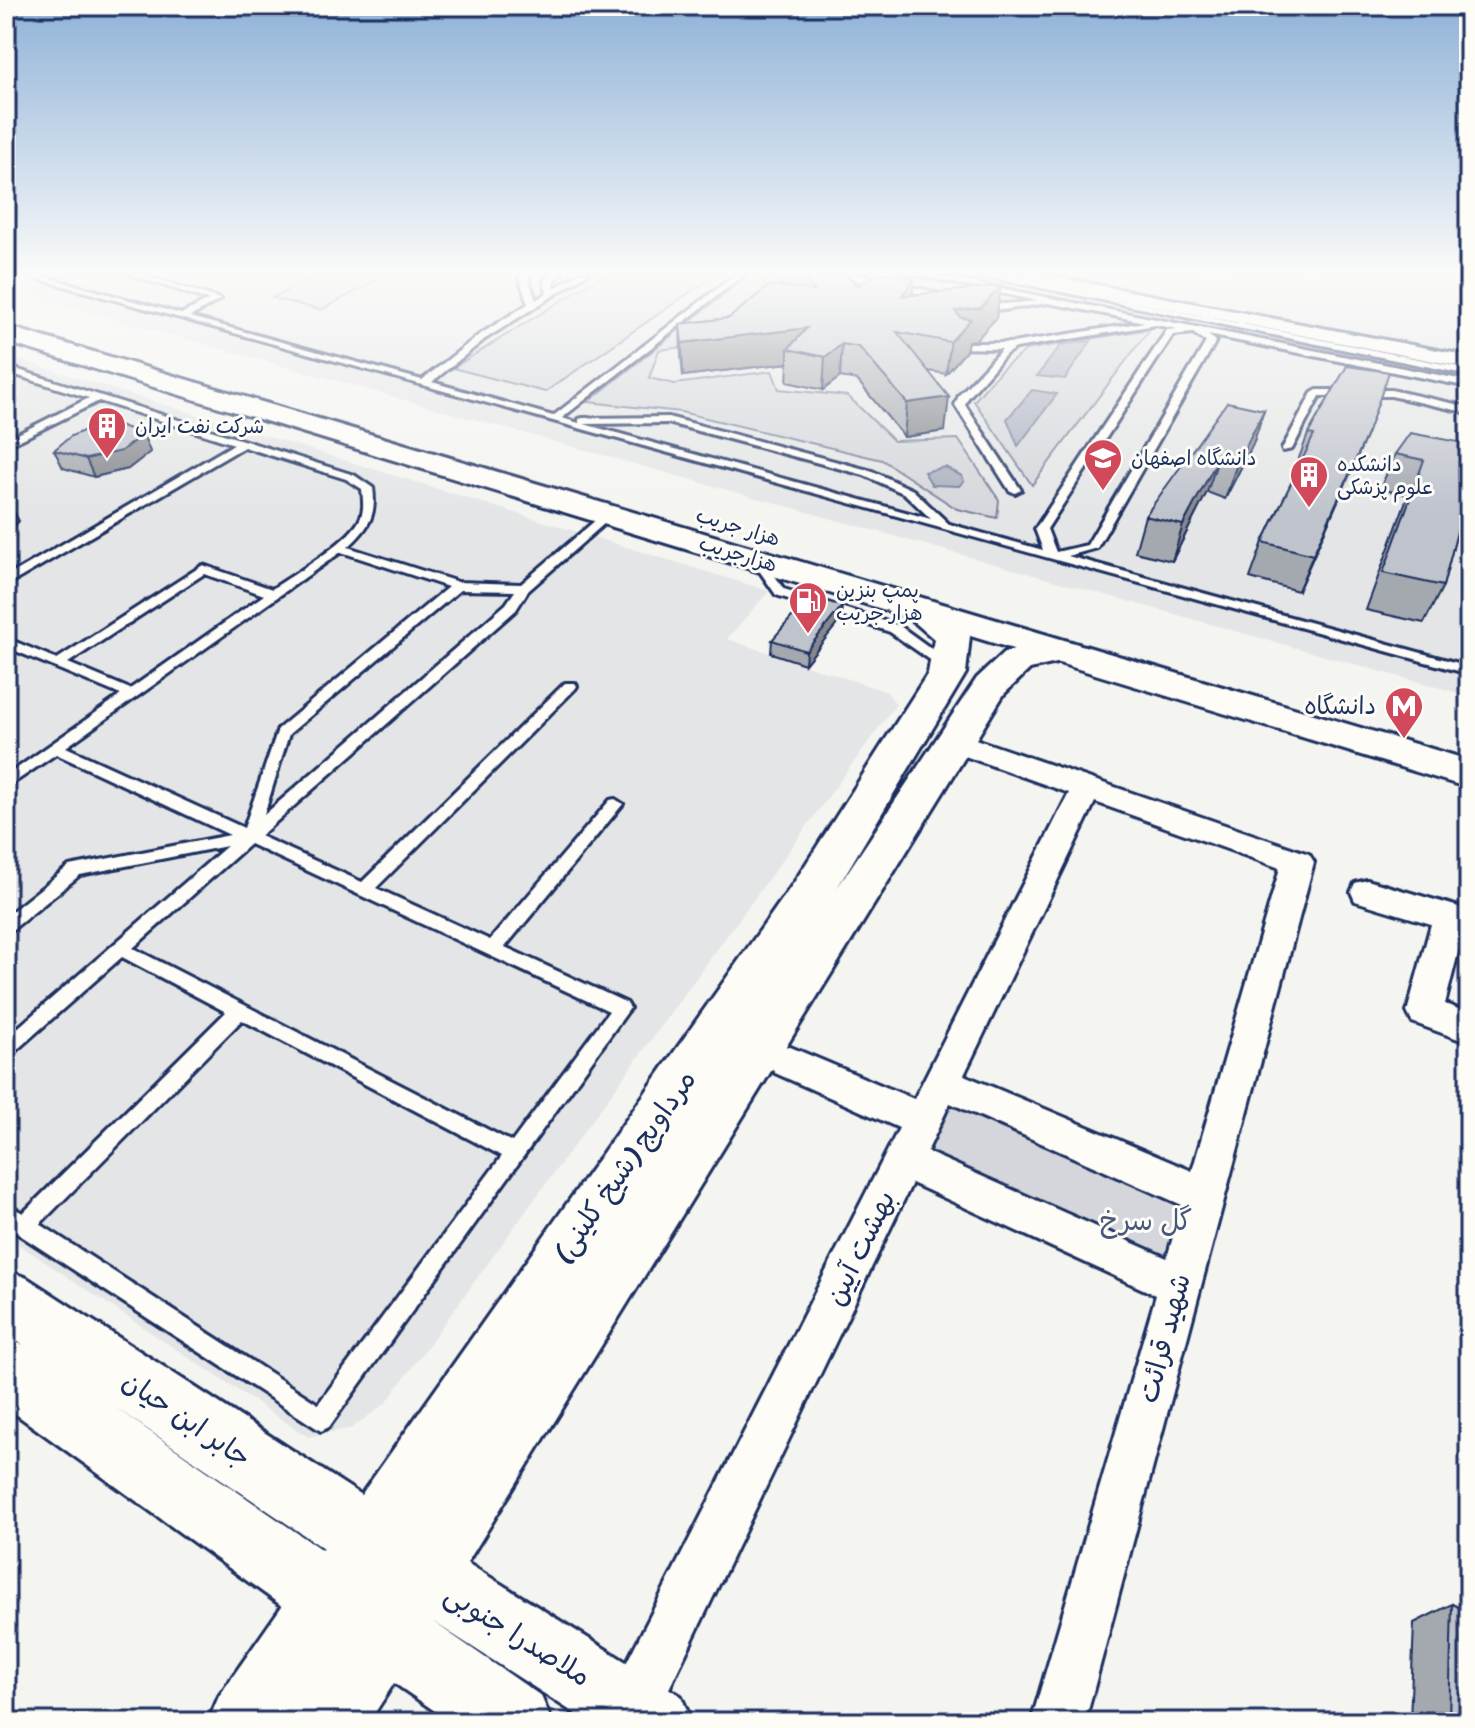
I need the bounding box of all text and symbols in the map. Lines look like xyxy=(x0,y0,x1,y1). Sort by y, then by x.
building icon: شرکت نفت ایران xyxy=(86,405,128,460)
place label: شرکت نفت ایران xyxy=(135,409,264,444)
school or university icon: دانشگاه اصفهان xyxy=(1082,437,1124,492)
place label: دانشگاه اصفهان xyxy=(1131,441,1256,476)
place label: دانشکده علوم پزشکی xyxy=(1337,447,1433,505)
building icon: دانشکده علوم پزشکی xyxy=(1288,454,1330,509)
street label: هزار جریب xyxy=(691,498,785,556)
street label: هزارجریب xyxy=(695,526,781,582)
place label: پمپ بنزین هزار جریب xyxy=(836,573,923,631)
fuel station icon: پمپ بنزین هزار جریب xyxy=(787,580,829,635)
place label: دانشگاه xyxy=(1304,685,1376,727)
metro station icon: دانشگاه xyxy=(1383,685,1425,740)
street label: مرداویج (شیخ کلینی) xyxy=(539,1059,709,1273)
street label: بهشت آیین xyxy=(811,1182,909,1314)
park label: گل سرخ xyxy=(1100,1196,1192,1245)
street label: شهید قرائت xyxy=(1123,1268,1205,1408)
street label: جابر ابن حیان xyxy=(112,1357,262,1481)
street label: ملاصدرا جنوبی xyxy=(435,1570,601,1700)

